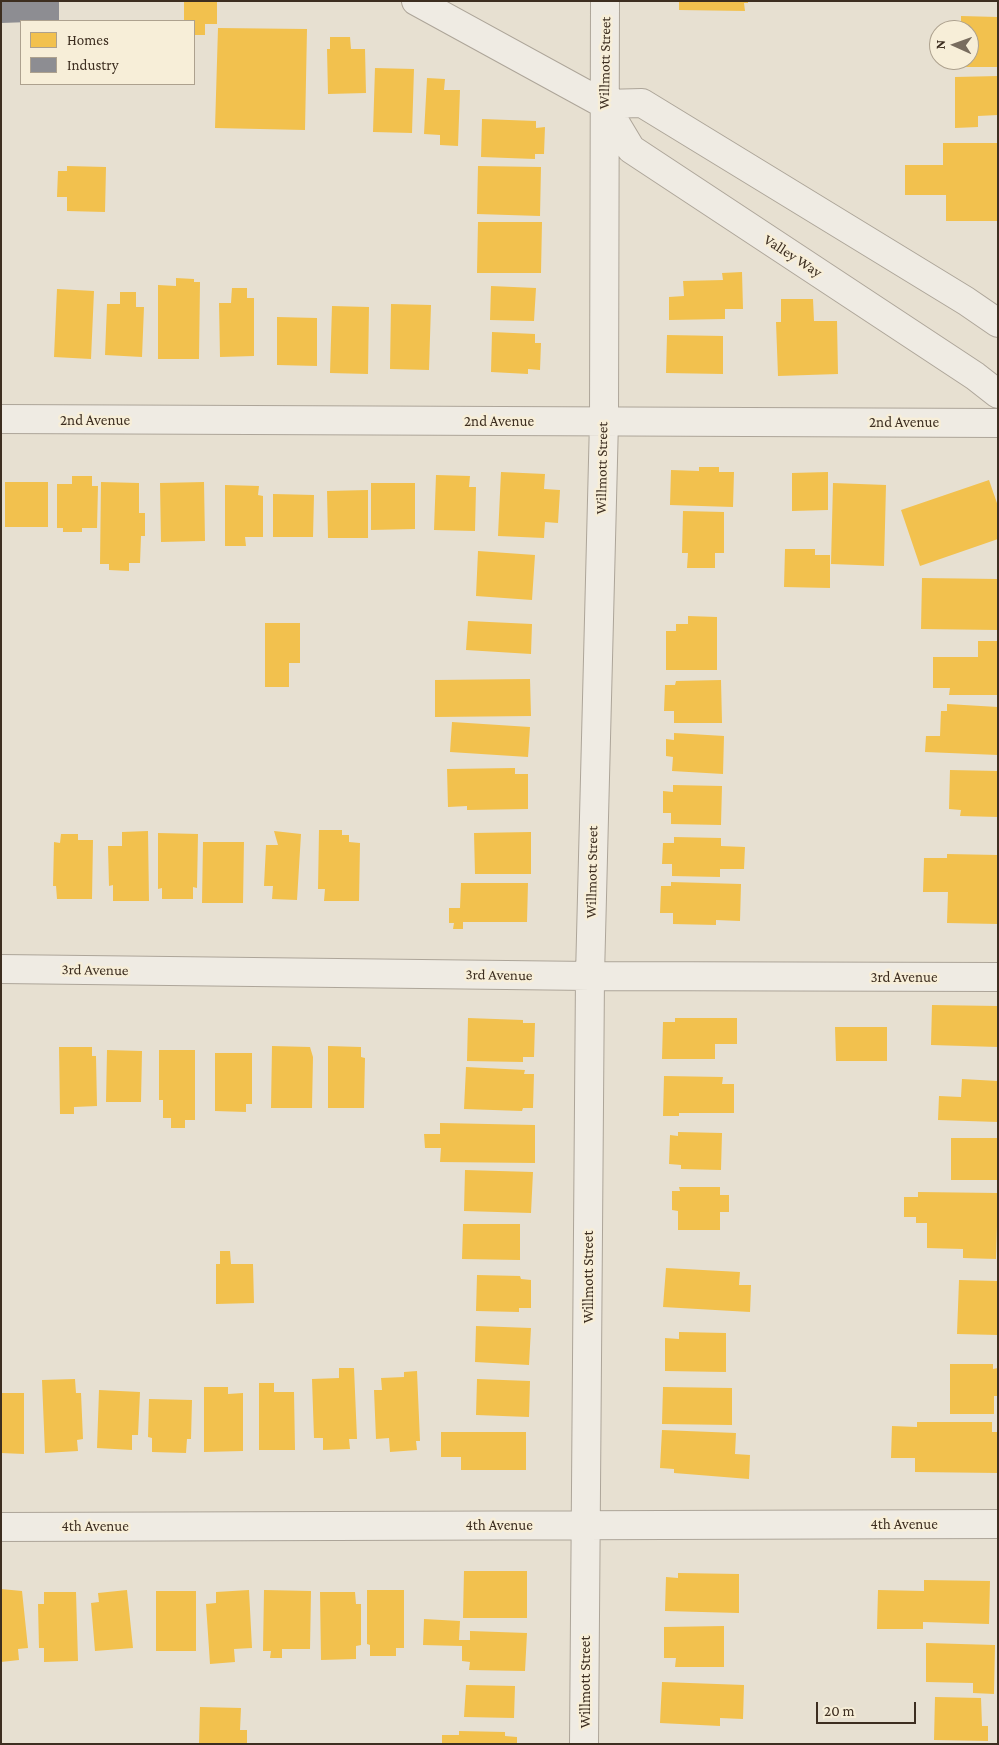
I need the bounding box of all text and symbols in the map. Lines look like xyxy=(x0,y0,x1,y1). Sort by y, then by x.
street label: Willmott Street xyxy=(595,16,615,110)
legend xyxy=(20,20,195,85)
north arrow xyxy=(929,20,979,70)
text: Homes xyxy=(67,32,109,48)
text: N xyxy=(932,39,948,50)
text: Industry xyxy=(67,57,119,73)
street label: Valley Way xyxy=(760,231,826,281)
street label: 2nd Avenue xyxy=(60,411,130,429)
street label: 2nd Avenue xyxy=(464,412,534,430)
street label: 2nd Avenue xyxy=(869,413,939,431)
street label: Willmott Street xyxy=(592,421,612,515)
street label: Willmott Street xyxy=(582,825,602,919)
street label: 3rd Avenue xyxy=(61,960,129,980)
street label: 3rd Avenue xyxy=(465,965,533,985)
street label: 3rd Avenue xyxy=(870,968,938,986)
street label: Willmott Street xyxy=(579,1231,597,1323)
street label: 4th Avenue xyxy=(870,1515,938,1533)
street label: 4th Avenue xyxy=(465,1516,533,1534)
street label: 4th Avenue xyxy=(61,1517,129,1535)
street label: Willmott Street xyxy=(576,1636,594,1728)
scale bar xyxy=(819,1692,919,1724)
text: 20 m xyxy=(824,1703,855,1719)

